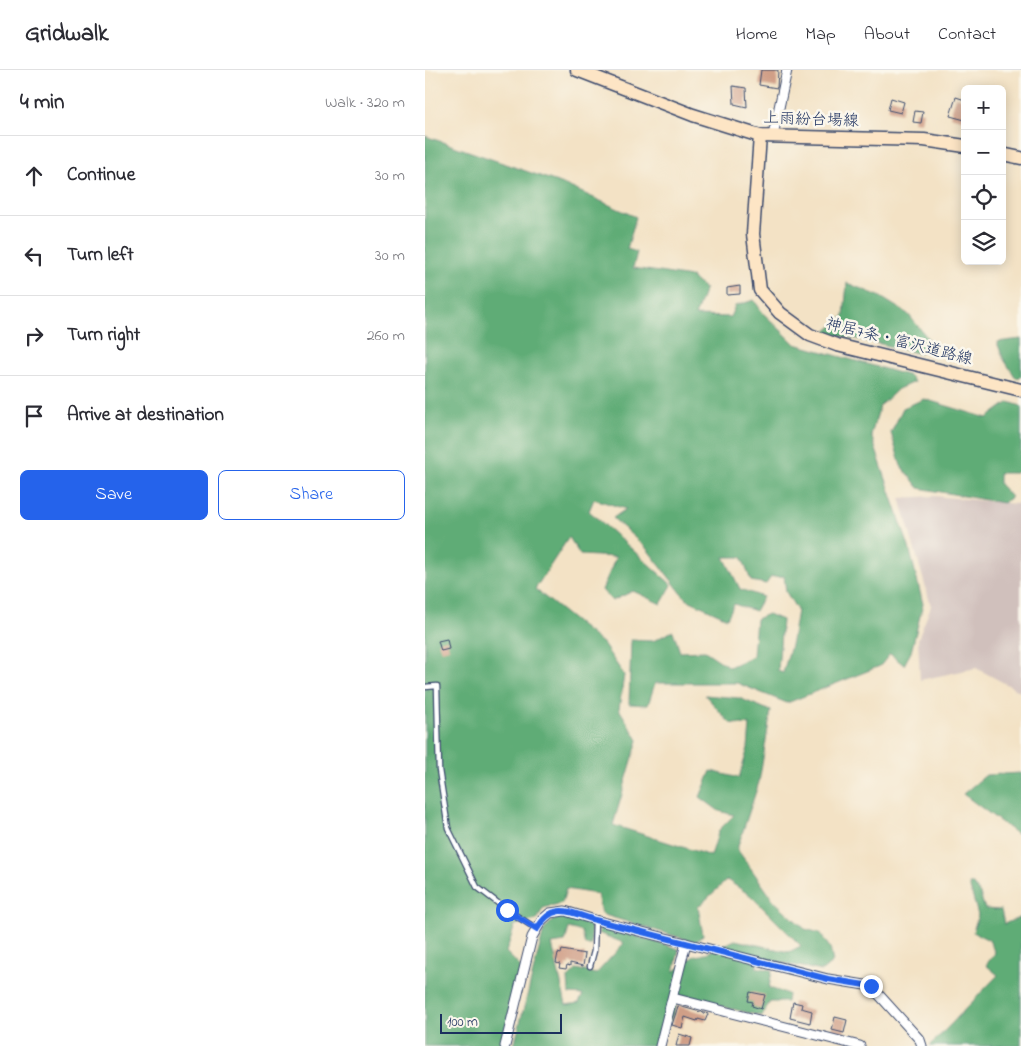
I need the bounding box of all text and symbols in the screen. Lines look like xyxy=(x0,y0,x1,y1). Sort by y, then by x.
text: Gridwalk xyxy=(25,17,109,52)
text: Home xyxy=(736,22,777,48)
text: Map xyxy=(805,22,836,48)
text: About xyxy=(864,22,910,48)
text: Contact xyxy=(938,22,996,48)
map controls xyxy=(961,85,1006,265)
button: + xyxy=(961,85,1006,130)
text: 4 min xyxy=(20,88,64,118)
text: Walk · 320 m xyxy=(325,91,405,115)
street label: 上雨紛台場線 xyxy=(763,106,859,134)
button: − xyxy=(961,130,1006,175)
icon: ahead xyxy=(20,162,48,190)
text: Continue xyxy=(67,162,135,189)
text: 30 m xyxy=(375,164,405,188)
button: locate xyxy=(961,175,1006,220)
button: layers xyxy=(961,220,1006,265)
icon: left xyxy=(20,242,48,270)
text: Turn left xyxy=(67,242,134,269)
text: 30 m xyxy=(375,244,405,268)
street label: 神居7条・富沢道路線 xyxy=(823,312,975,372)
icon: right xyxy=(20,322,48,350)
text: Turn right xyxy=(67,322,140,349)
text: 260 m xyxy=(367,324,405,348)
icon: arrive xyxy=(20,402,48,430)
text: Arrive at destination xyxy=(67,402,224,429)
button: Save xyxy=(20,470,208,520)
button: Share xyxy=(218,470,405,520)
route start xyxy=(496,899,519,922)
route end xyxy=(860,975,883,998)
scale bar xyxy=(440,1011,563,1034)
text: 100 m xyxy=(447,1012,478,1033)

